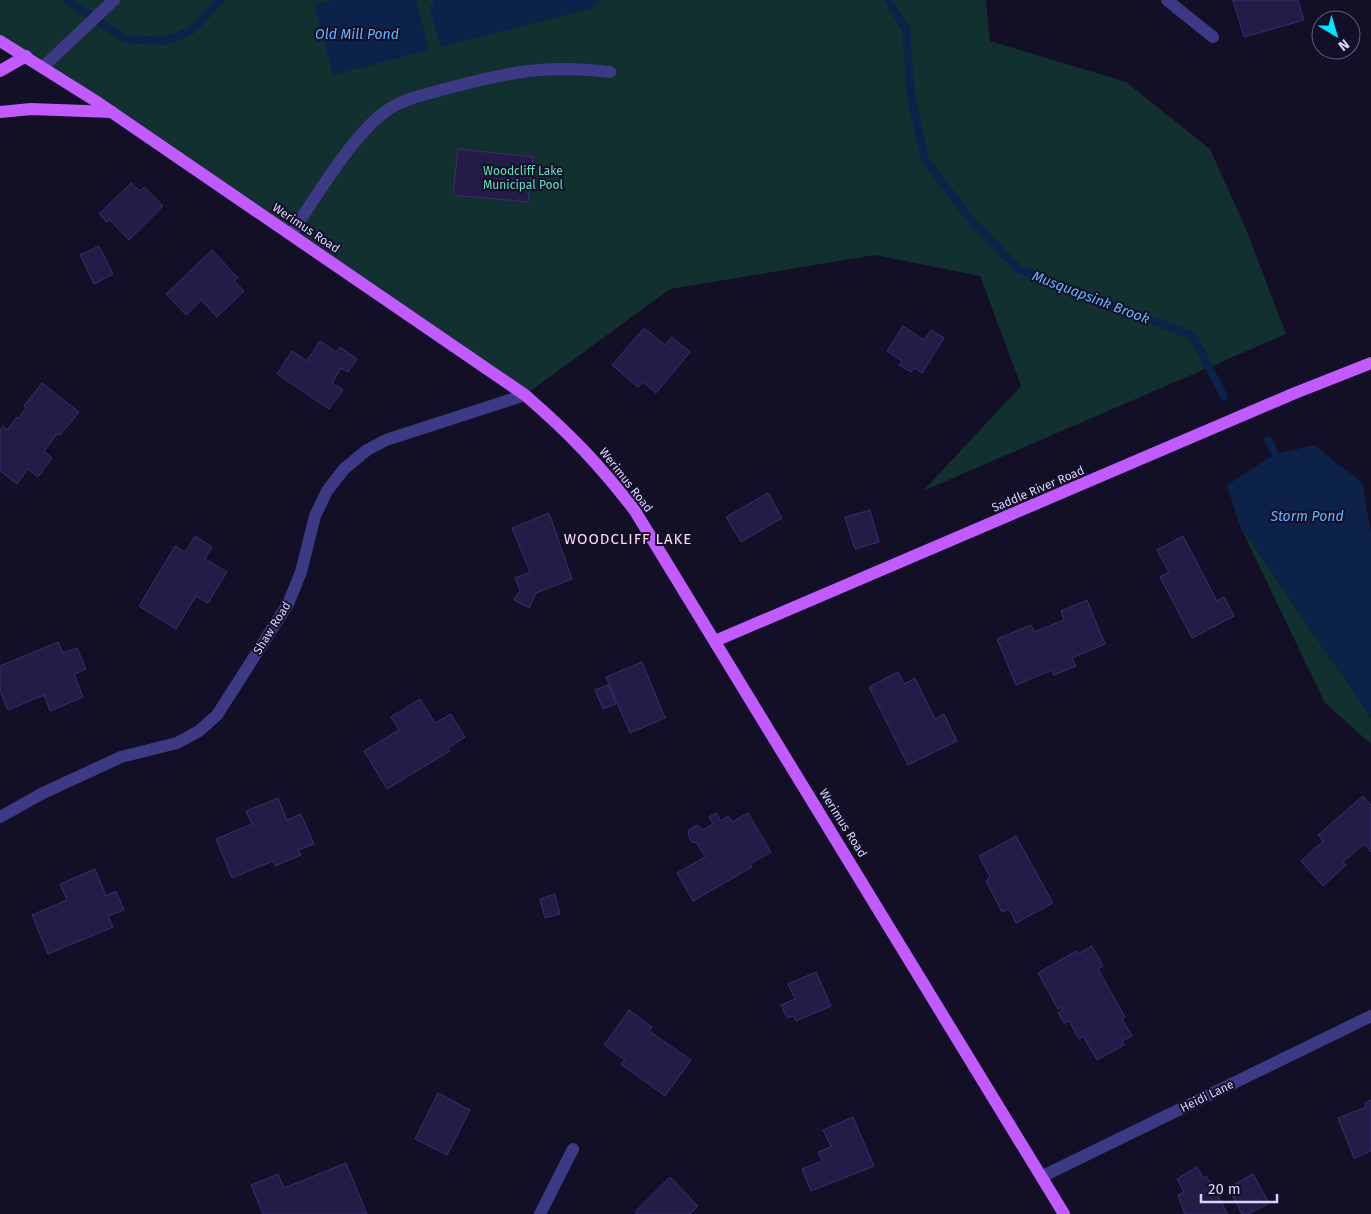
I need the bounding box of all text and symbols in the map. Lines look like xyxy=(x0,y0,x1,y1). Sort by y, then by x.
north arrow xyxy=(1311,10,1361,60)
water label: Old Mill Pond xyxy=(315,26,399,43)
text: N xyxy=(1335,35,1353,54)
park label: Woodcliff Lake Municipal Pool xyxy=(483,164,564,192)
street label: Werimus Road xyxy=(270,200,342,256)
water label: Musquapsink Brook xyxy=(1030,267,1152,328)
street label: Werimus Road xyxy=(596,445,656,515)
street label: Saddle River Road xyxy=(990,463,1086,515)
water label: Storm Pond xyxy=(1269,508,1344,525)
district label: WOODCLIFF LAKE xyxy=(564,530,692,548)
street label: Shaw Road xyxy=(250,599,294,657)
street label: Werimus Road xyxy=(816,786,870,860)
street label: Heidi Lane xyxy=(1178,1077,1236,1115)
scale bar xyxy=(1201,1172,1277,1204)
text: 20 m xyxy=(1208,1180,1241,1198)

